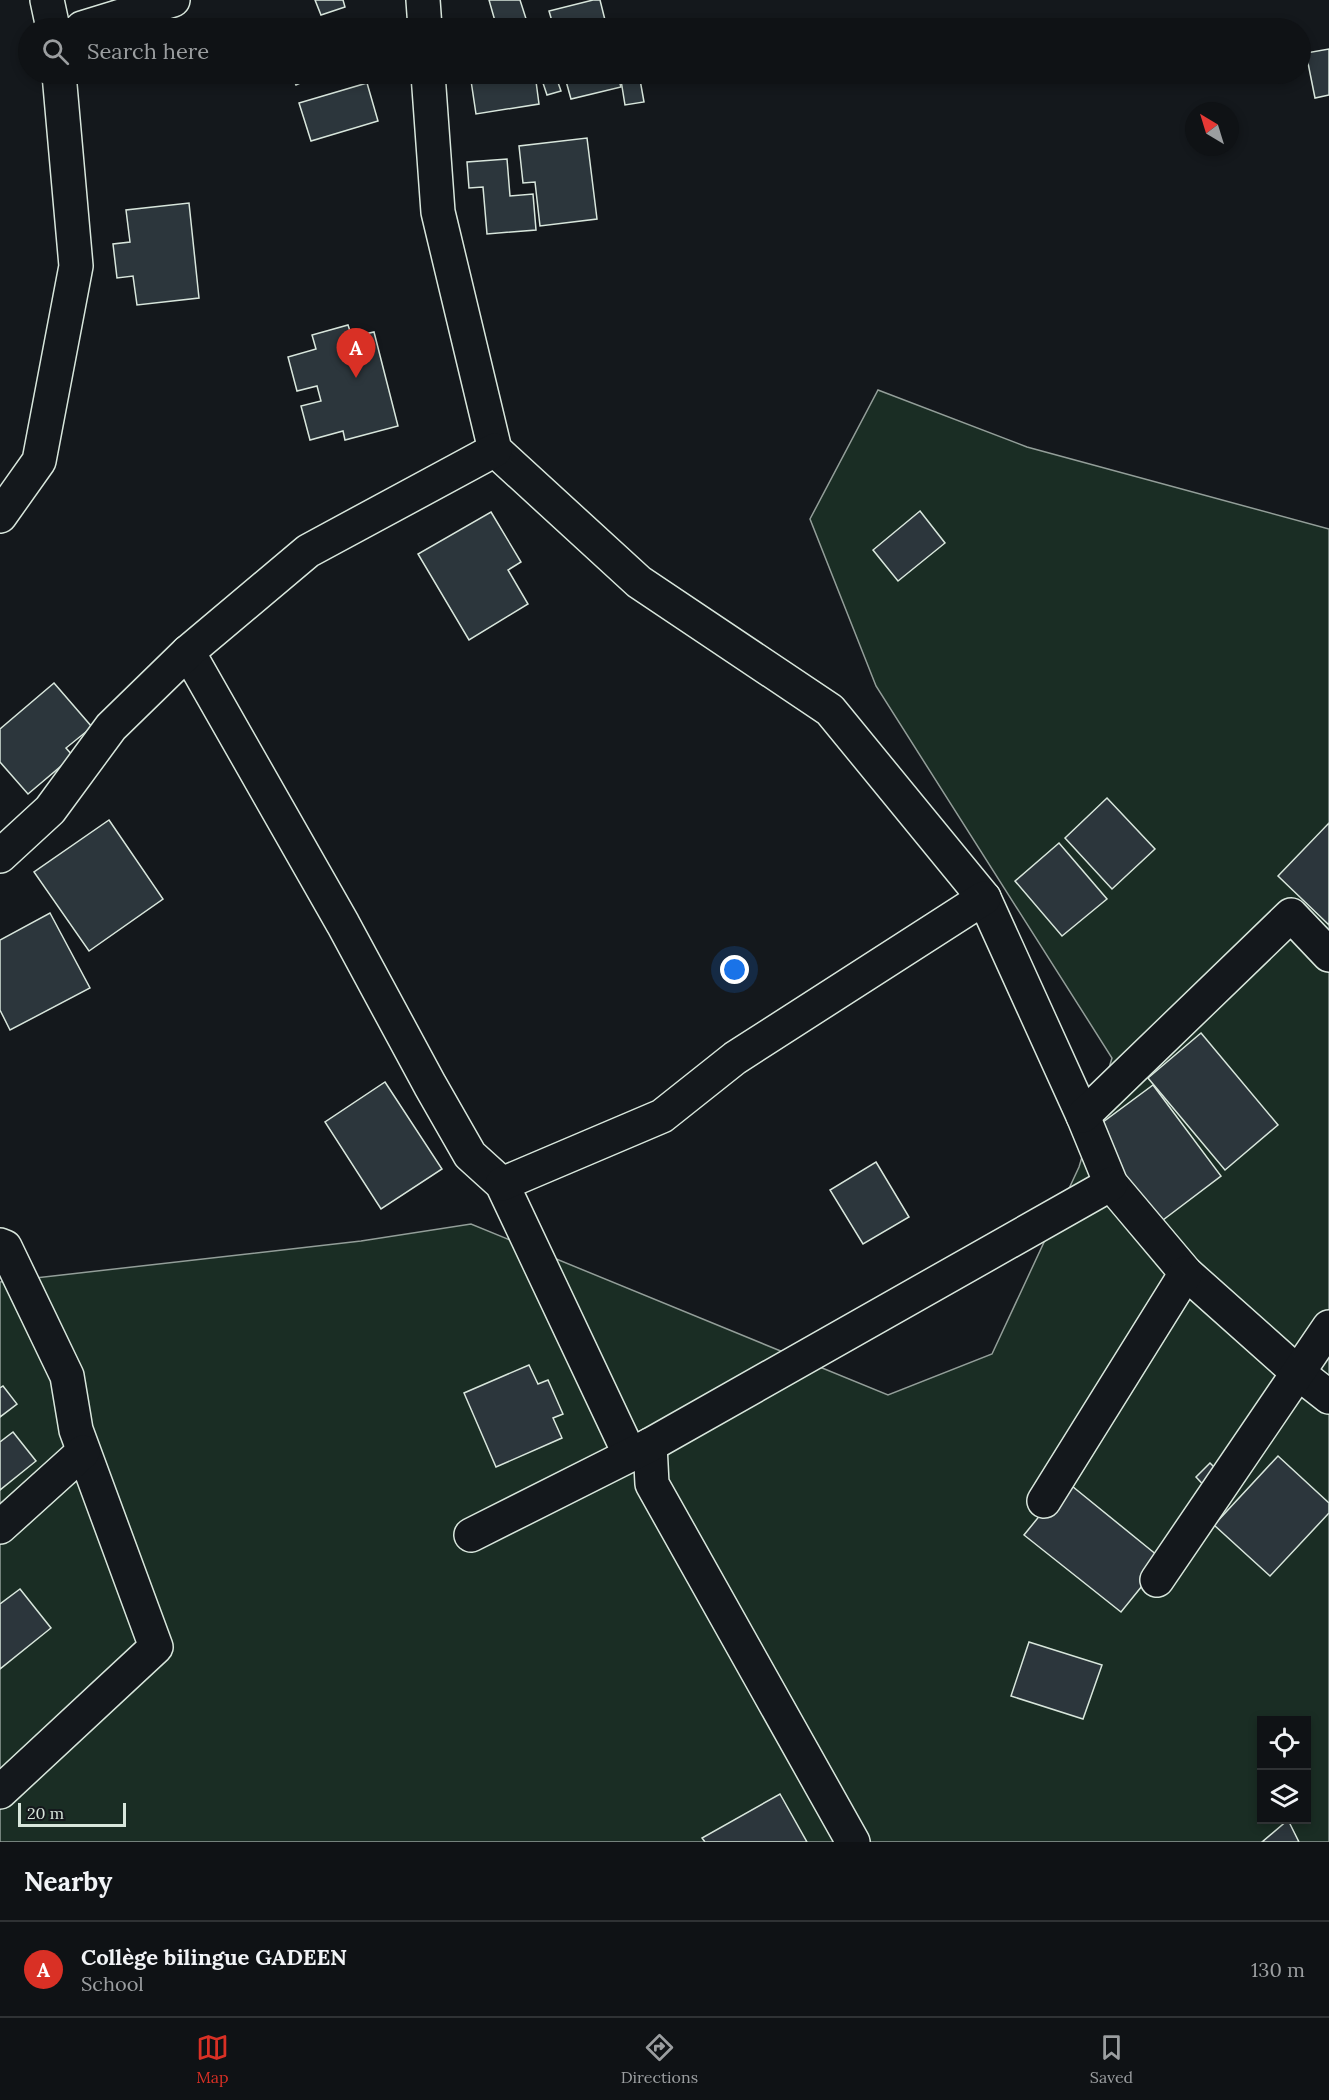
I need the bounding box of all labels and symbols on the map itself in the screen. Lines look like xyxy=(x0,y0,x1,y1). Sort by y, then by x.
north arrow xyxy=(1185,102,1239,156)
pin: A xyxy=(336,328,376,378)
your location xyxy=(720,955,749,984)
scale bar xyxy=(18,1800,126,1828)

